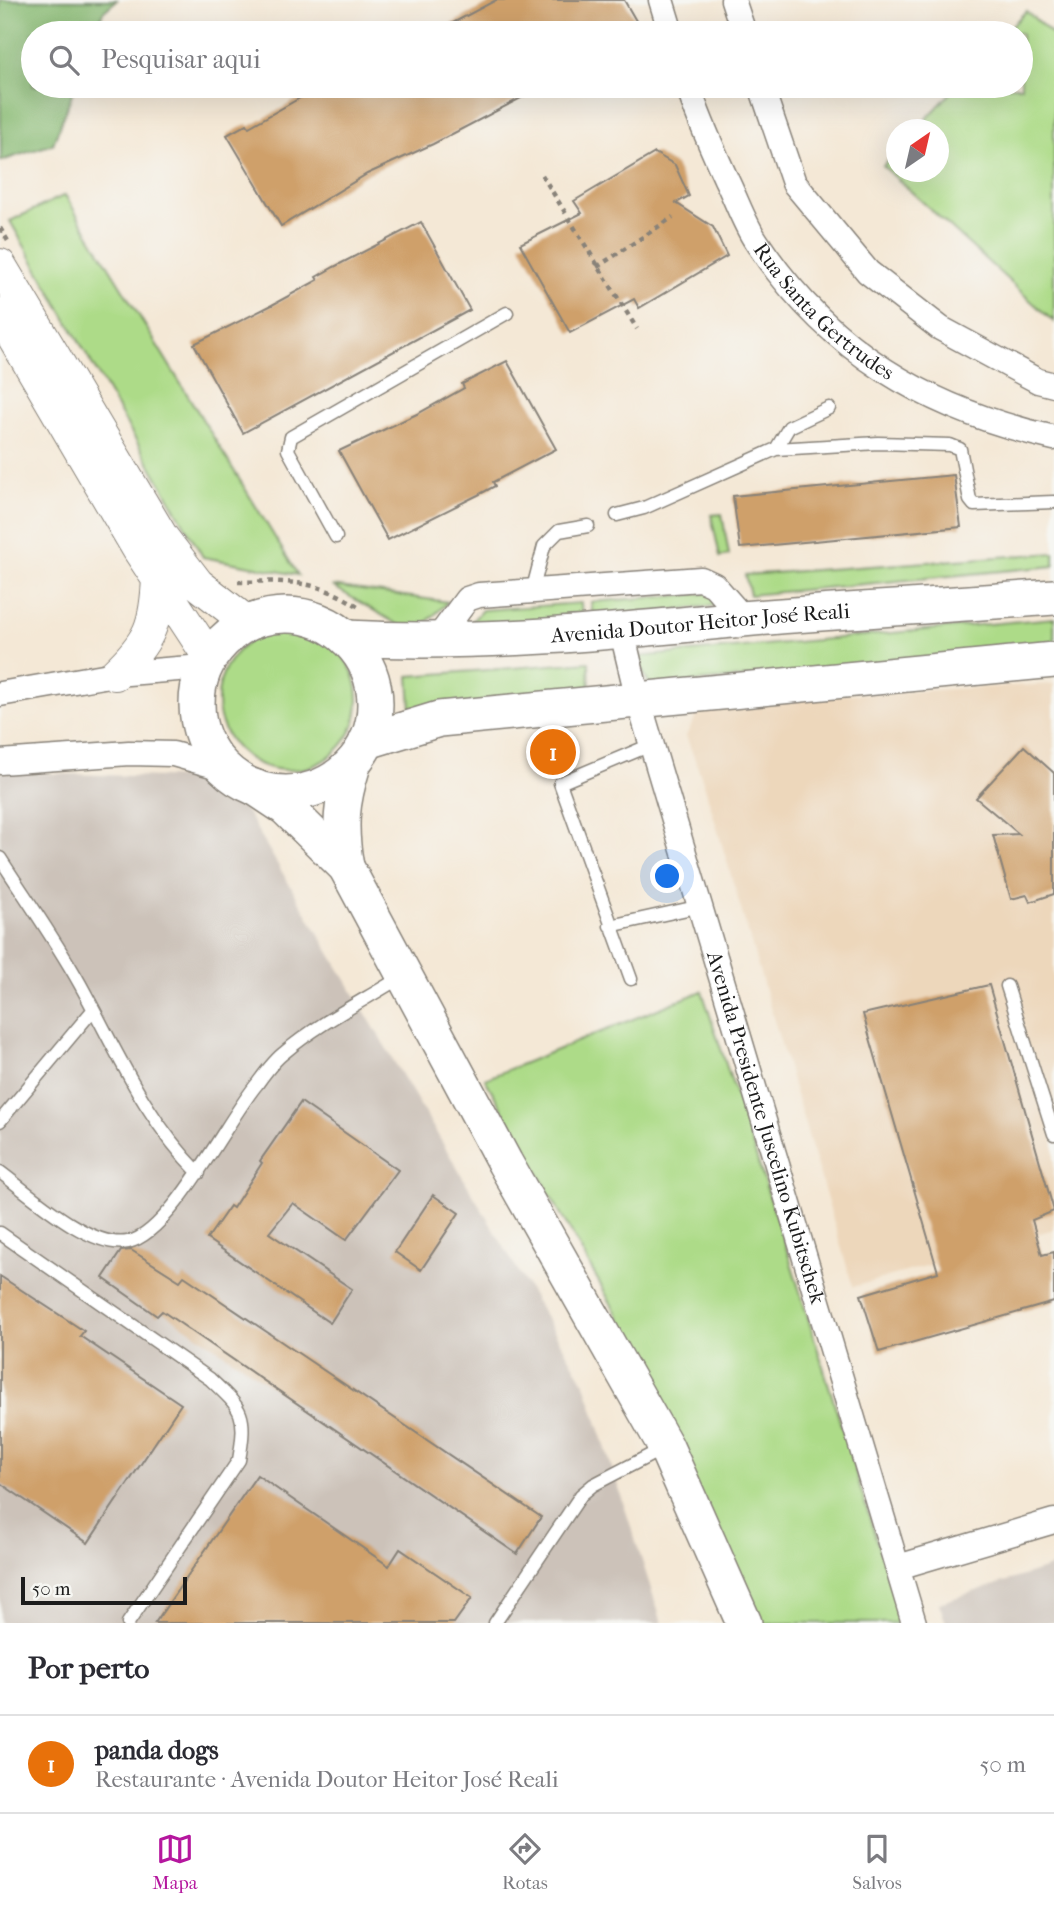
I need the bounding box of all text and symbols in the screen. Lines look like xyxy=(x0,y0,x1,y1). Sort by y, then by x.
search box xyxy=(21,21,1033,98)
icon: search xyxy=(45,41,83,79)
text: Pesquisar aqui xyxy=(101,44,261,75)
north arrow xyxy=(886,119,949,182)
street label: Rua Santa Gertrudes xyxy=(749,238,899,385)
street label: Avenida Doutor Heitor José Reali xyxy=(549,599,850,648)
pin: 1 xyxy=(530,726,576,778)
your location xyxy=(650,859,684,893)
street label: Avenida Presidente Juscelino Kubitschek xyxy=(702,947,830,1307)
scale bar xyxy=(21,1574,187,1606)
text: 50 m xyxy=(32,1578,71,1600)
text: Por perto xyxy=(28,1651,150,1686)
text: panda dogs xyxy=(95,1735,219,1766)
text: 1 xyxy=(47,1751,55,1778)
text: 50 m xyxy=(979,1751,1026,1778)
text: Restaurante · Avenida Doutor Heitor José Reali xyxy=(95,1766,559,1793)
tab: Mapa xyxy=(152,1830,198,1894)
tab: Rotas xyxy=(502,1830,548,1894)
tab: Salvos xyxy=(852,1830,902,1894)

